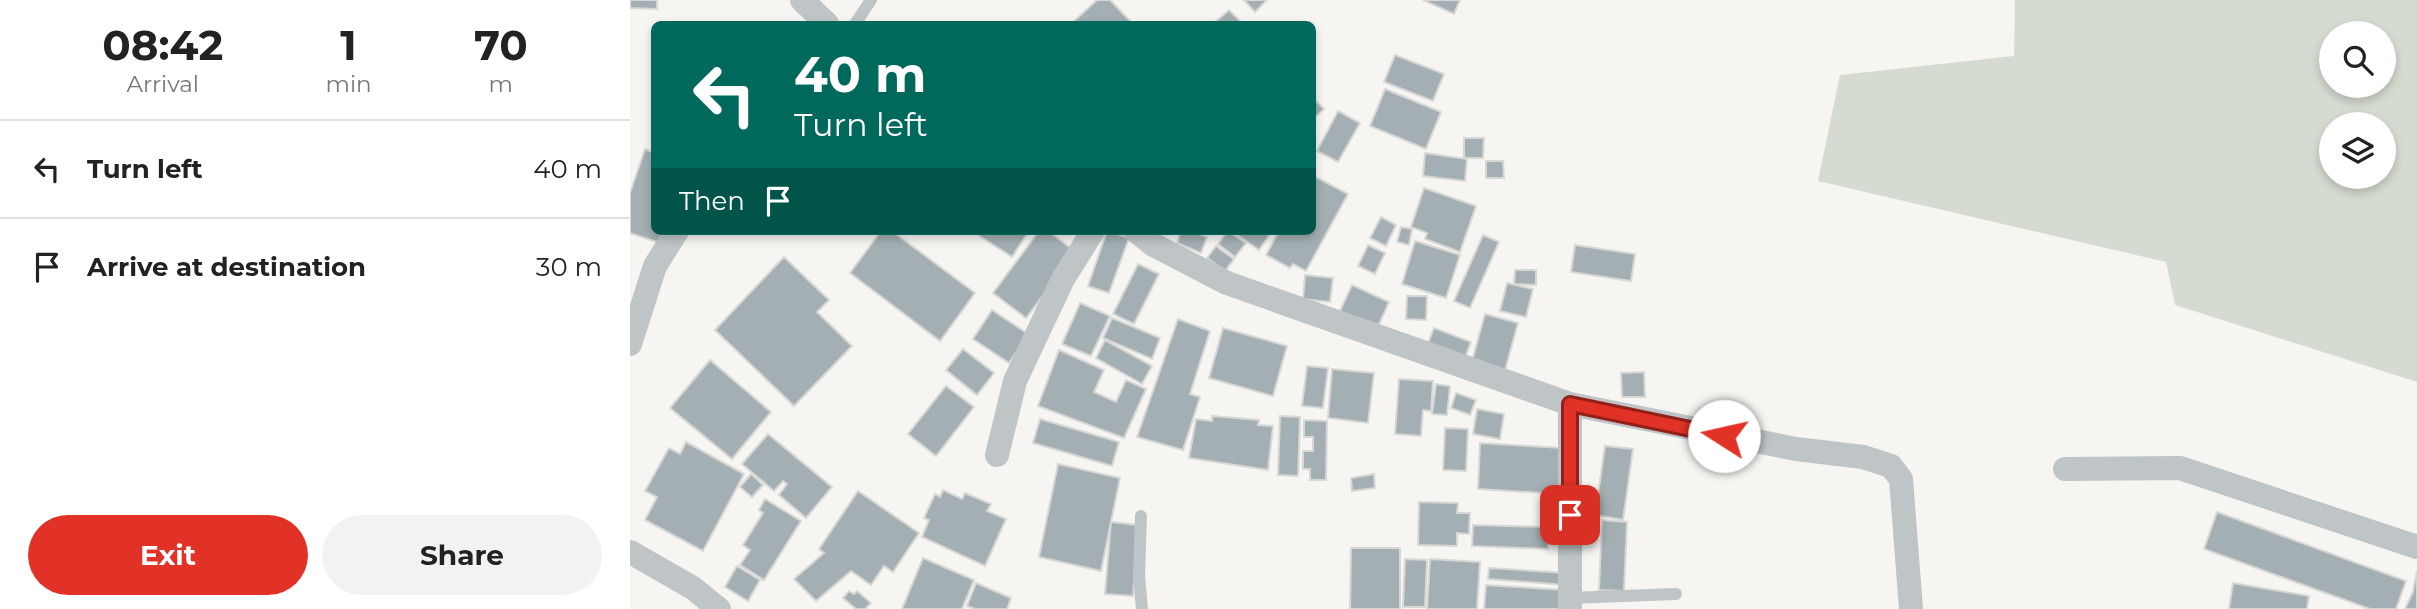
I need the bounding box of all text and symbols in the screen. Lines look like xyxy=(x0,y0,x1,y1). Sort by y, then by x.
text: 08:42 xyxy=(102,19,223,71)
text: 1 xyxy=(340,19,357,71)
text: 70 xyxy=(474,19,528,71)
map controls xyxy=(2319,21,2396,189)
button: search xyxy=(2319,21,2396,98)
text: 40 m xyxy=(794,45,926,104)
icon: left xyxy=(679,49,770,140)
text: Arrival xyxy=(126,70,199,98)
text: min xyxy=(326,70,372,98)
text: m xyxy=(489,70,513,98)
text: Turn left xyxy=(794,105,928,144)
button: layers xyxy=(2319,112,2396,189)
icon: left xyxy=(28,150,66,188)
text: Turn left xyxy=(87,153,203,185)
text: 40 m xyxy=(533,153,602,185)
icon: arrive xyxy=(759,182,797,220)
text: Then xyxy=(679,185,745,217)
icon: arrive xyxy=(28,248,66,286)
text: Arrive at destination xyxy=(87,251,366,283)
text: 30 m xyxy=(536,251,602,283)
position arrow xyxy=(1687,399,1761,473)
pin xyxy=(1540,485,1600,545)
icon: arrive xyxy=(1551,496,1589,534)
button: Exit xyxy=(28,515,308,595)
button: Share xyxy=(322,515,602,595)

